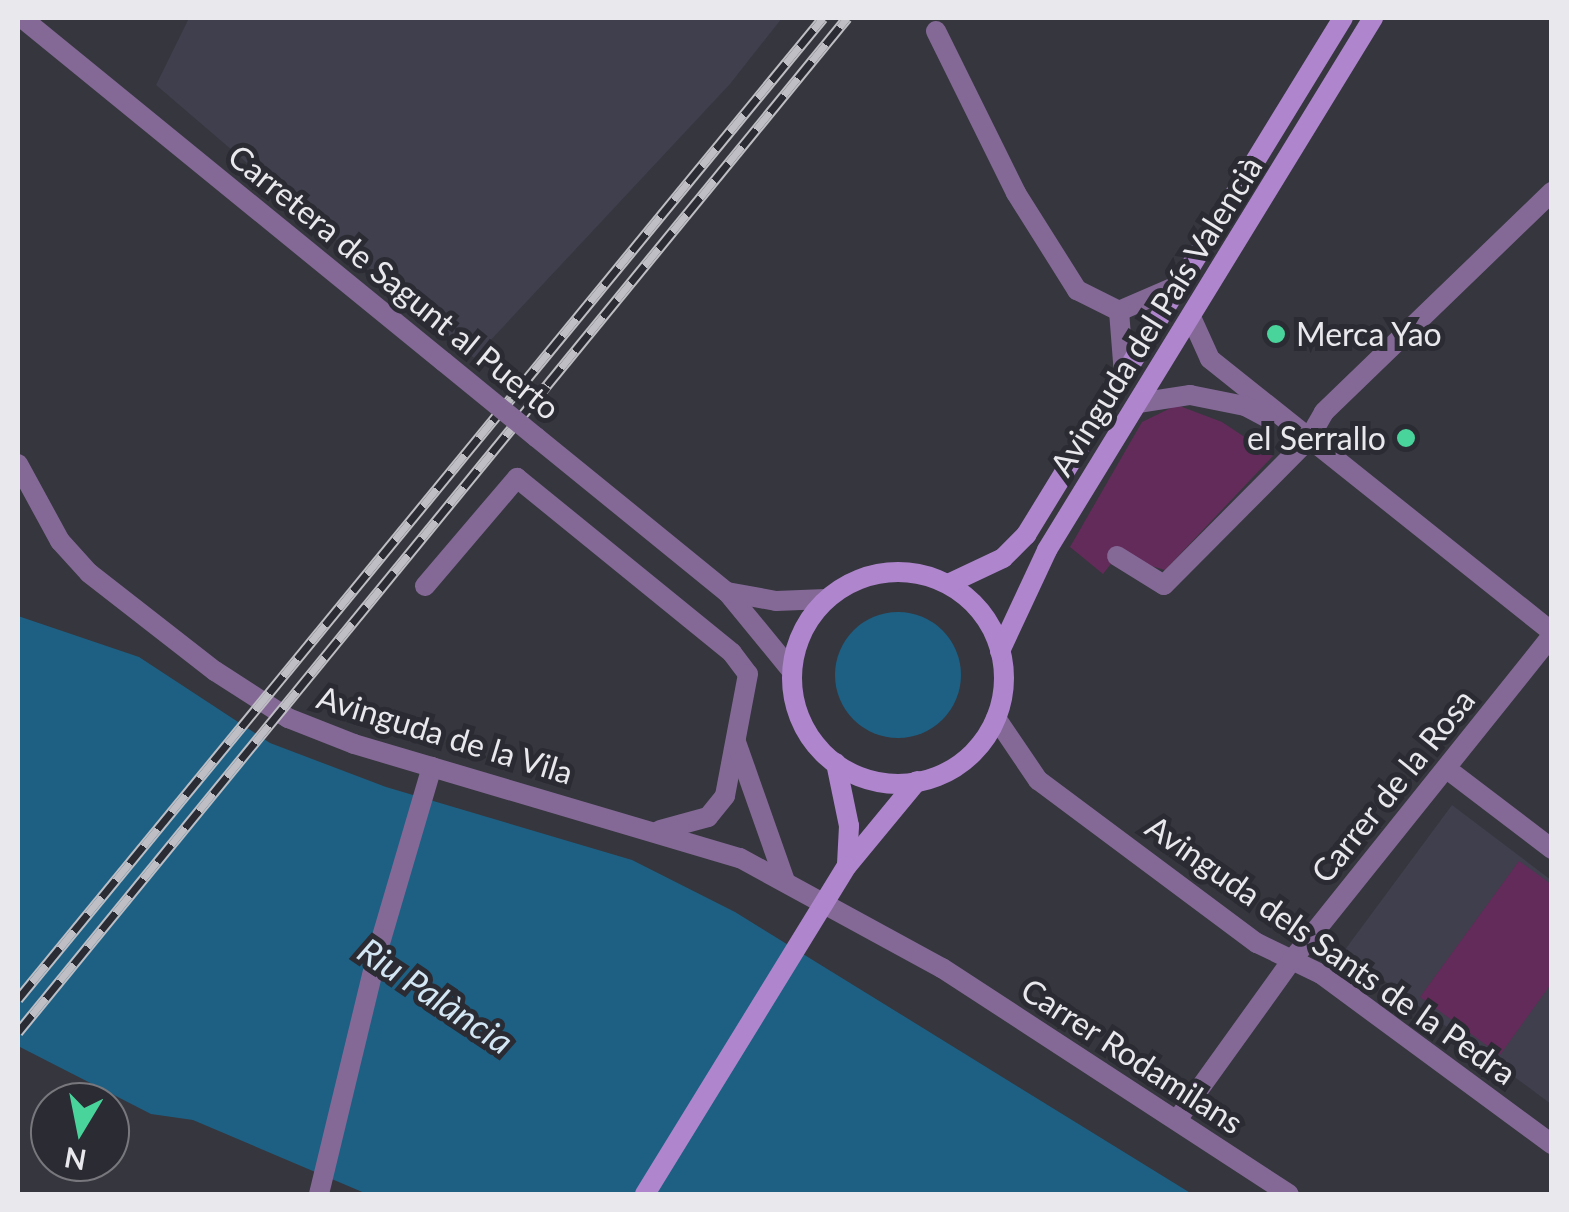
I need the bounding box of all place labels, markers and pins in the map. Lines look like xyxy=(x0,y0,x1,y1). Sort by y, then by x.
place label: Merca Yao xyxy=(1296,315,1443,353)
marker: Merca Yao xyxy=(1265,323,1287,345)
place label: el Serrallo xyxy=(1247,419,1386,457)
marker: el Serrallo xyxy=(1395,427,1417,449)

